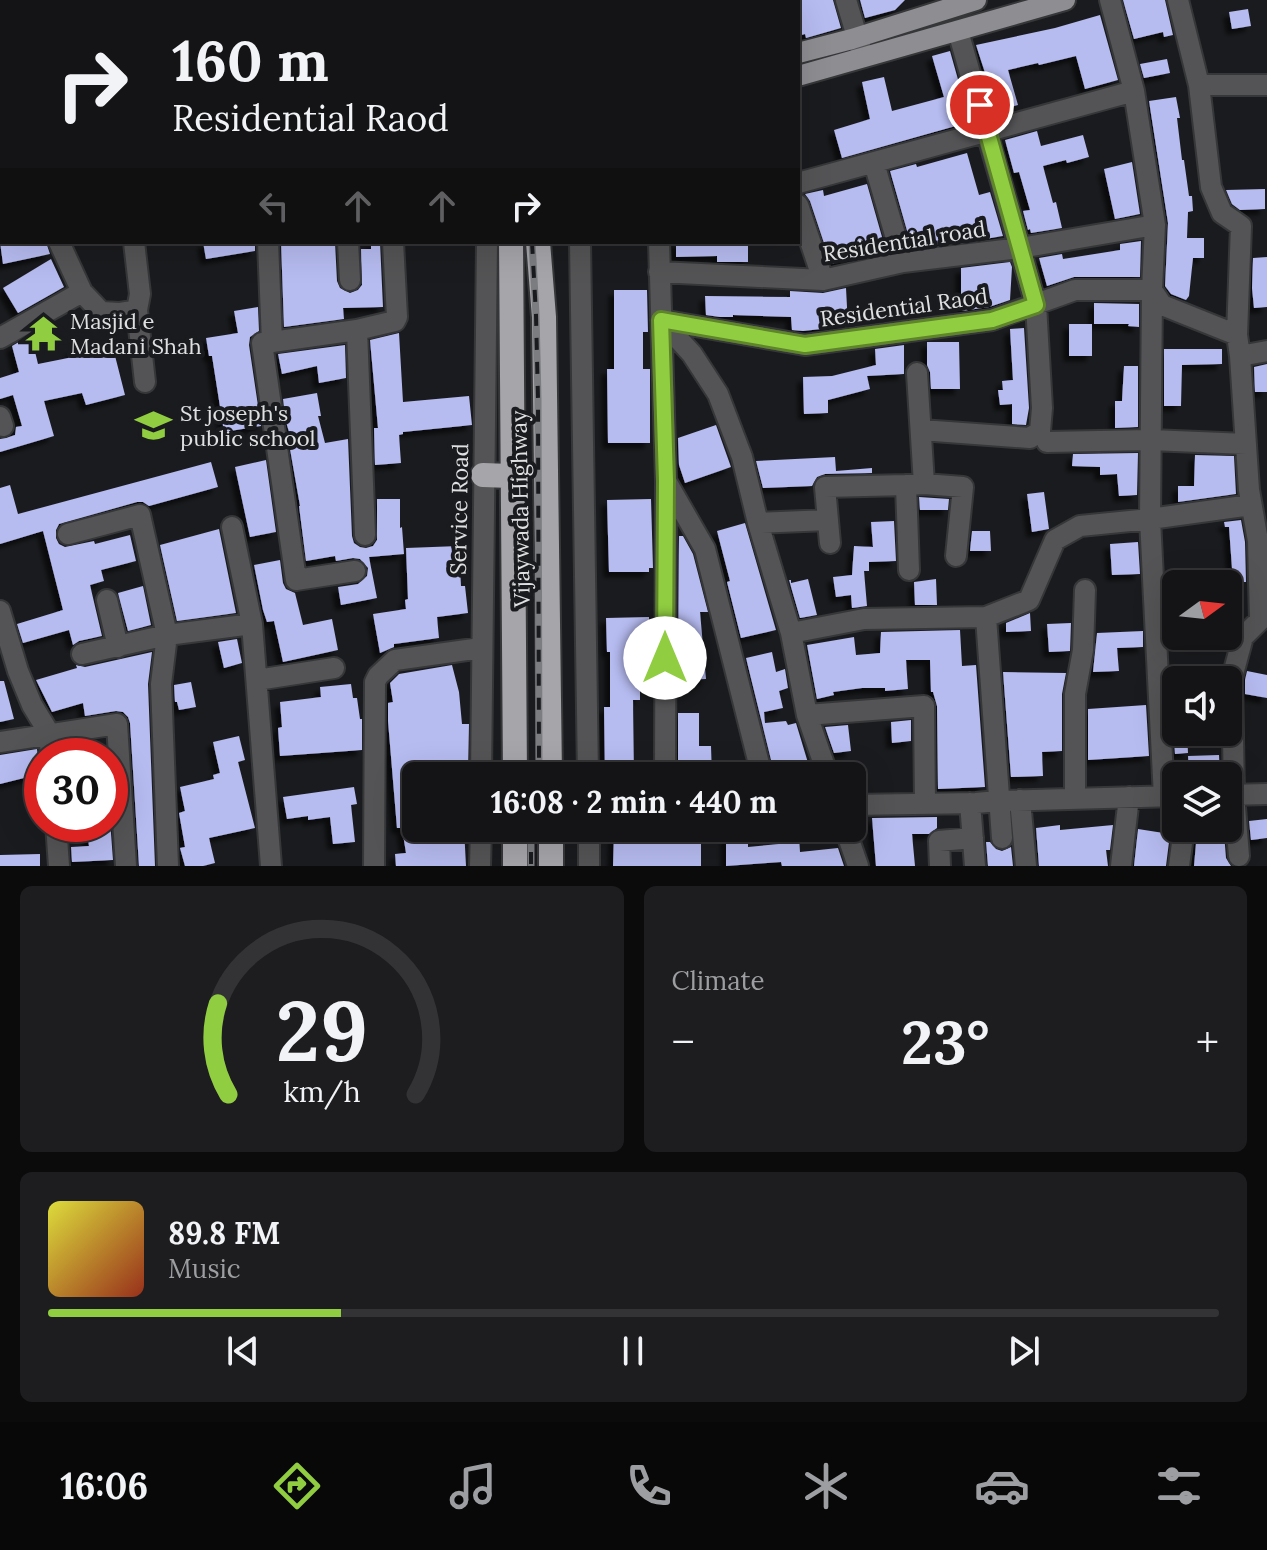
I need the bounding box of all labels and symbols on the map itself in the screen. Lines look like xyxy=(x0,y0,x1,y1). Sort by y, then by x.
pin xyxy=(946,71,1014,139)
street label: Residential road xyxy=(820,214,988,268)
street label: Residential Raod xyxy=(818,281,990,333)
place label: Masjid e Madani Shah xyxy=(70,307,202,360)
temple icon: Masjid e Madani Shah xyxy=(25,315,63,353)
place label: St joseph's public school xyxy=(180,399,316,452)
school or university icon: St joseph's public school xyxy=(135,407,173,445)
street label: Vijaywada Highway xyxy=(504,410,536,609)
street label: Service Road xyxy=(444,443,474,575)
north arrow xyxy=(1162,570,1242,650)
position arrow xyxy=(623,616,707,700)
speed limit sign: 30 xyxy=(24,738,128,842)

